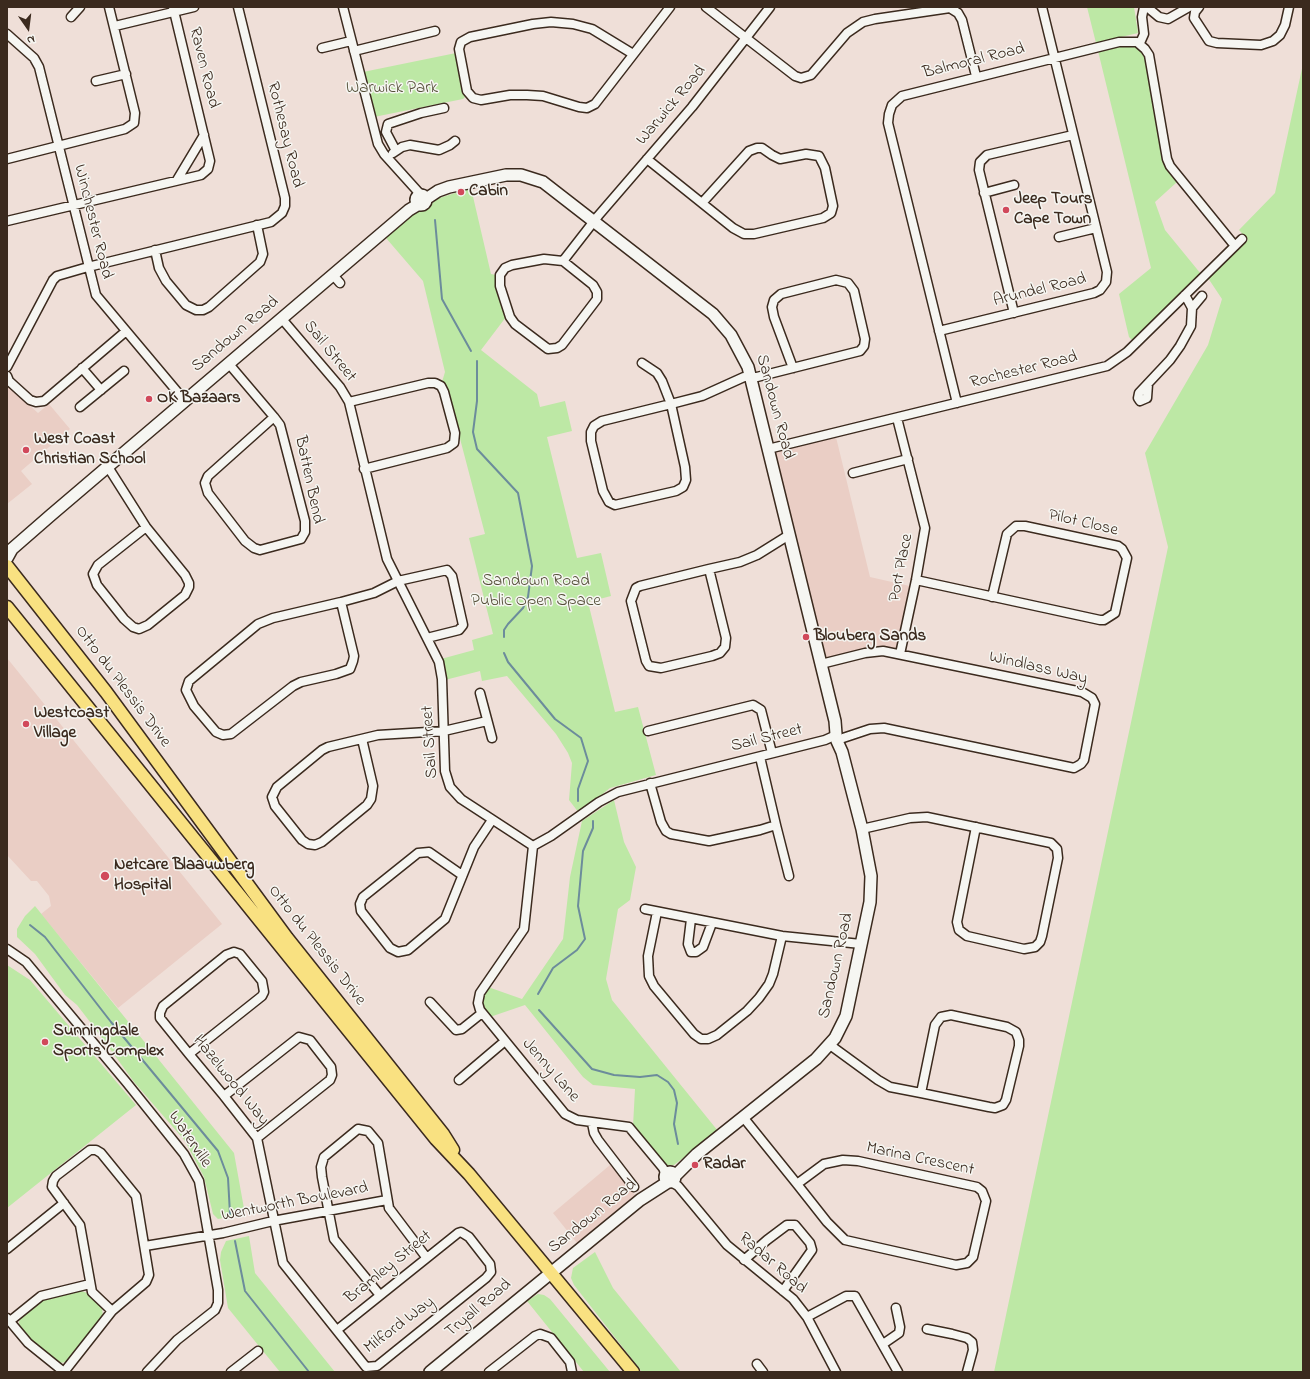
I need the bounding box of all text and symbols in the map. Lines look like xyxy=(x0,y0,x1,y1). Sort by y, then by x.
north arrow xyxy=(8,8,48,48)
street label: Raven Road xyxy=(183,25,223,111)
text: N xyxy=(25,31,36,48)
street label: Balmoral Road xyxy=(921,40,1027,84)
street label: Warwick Road xyxy=(633,62,711,150)
park label: Warwick Park xyxy=(346,79,438,99)
street label: Rothesay Road xyxy=(261,80,307,190)
street label: Winchester Road xyxy=(68,163,116,281)
place label: Cabin xyxy=(469,182,508,202)
marker: Cabin xyxy=(456,187,466,197)
place label: Jeep Tours Cape Town xyxy=(1014,190,1093,230)
marker: Jeep Tours Cape Town xyxy=(1001,205,1011,215)
street label: Arundel Road xyxy=(991,270,1089,312)
street label: Sandown Road xyxy=(188,293,284,377)
street label: Sail Street xyxy=(298,317,360,387)
street label: Rochester Road xyxy=(968,348,1080,394)
street label: Sandown Road xyxy=(750,352,798,462)
place label: OK Bazaars xyxy=(157,389,241,409)
marker: OK Bazaars xyxy=(144,394,154,404)
place label: West Coast Christian School xyxy=(34,430,146,470)
street label: Batten Bend xyxy=(289,434,327,526)
marker: West Coast Christian School xyxy=(21,445,31,455)
street label: Pilot Close xyxy=(1046,506,1120,542)
street label: Port Place xyxy=(885,532,919,604)
park label: Sandown Road Public Open Space xyxy=(471,572,601,612)
street label: Otto du Plessis Drive xyxy=(70,622,174,752)
place label: Blouberg Sands xyxy=(814,627,926,647)
marker: Blouberg Sands xyxy=(801,632,811,642)
street label: Windlass Way xyxy=(987,648,1089,690)
place label: Westcoast Village xyxy=(34,704,109,744)
street label: Sail Street xyxy=(418,705,444,779)
marker: Westcoast Village xyxy=(21,719,31,729)
street label: Sail Street xyxy=(729,720,805,758)
place label: Netcare Blaauwberg Hospital xyxy=(114,856,254,896)
marker: Netcare Blaauwberg Hospital xyxy=(99,870,111,882)
street label: Otto du Plessis Drive xyxy=(263,882,369,1010)
street label: Sandown Road xyxy=(815,911,859,1021)
place label: Sunningdale Sports Complex xyxy=(53,1022,164,1062)
street label: Hazelwood Way xyxy=(187,1031,273,1131)
street label: Jenny Lane xyxy=(517,1035,583,1107)
marker: Sunningdale Sports Complex xyxy=(40,1037,50,1047)
street label: Waterville xyxy=(163,1108,215,1172)
street label: Marina Crescent xyxy=(864,1139,976,1181)
place label: Radar xyxy=(703,1155,746,1175)
marker: Radar xyxy=(690,1160,700,1170)
street label: Sandown Road xyxy=(545,1175,641,1259)
street label: Wentworth Boulevard xyxy=(220,1179,370,1227)
street label: Bramley Street xyxy=(341,1227,437,1309)
street label: Radar Road xyxy=(734,1229,810,1299)
street label: Tryall Road xyxy=(442,1275,516,1343)
street label: Milford Way xyxy=(361,1293,439,1359)

